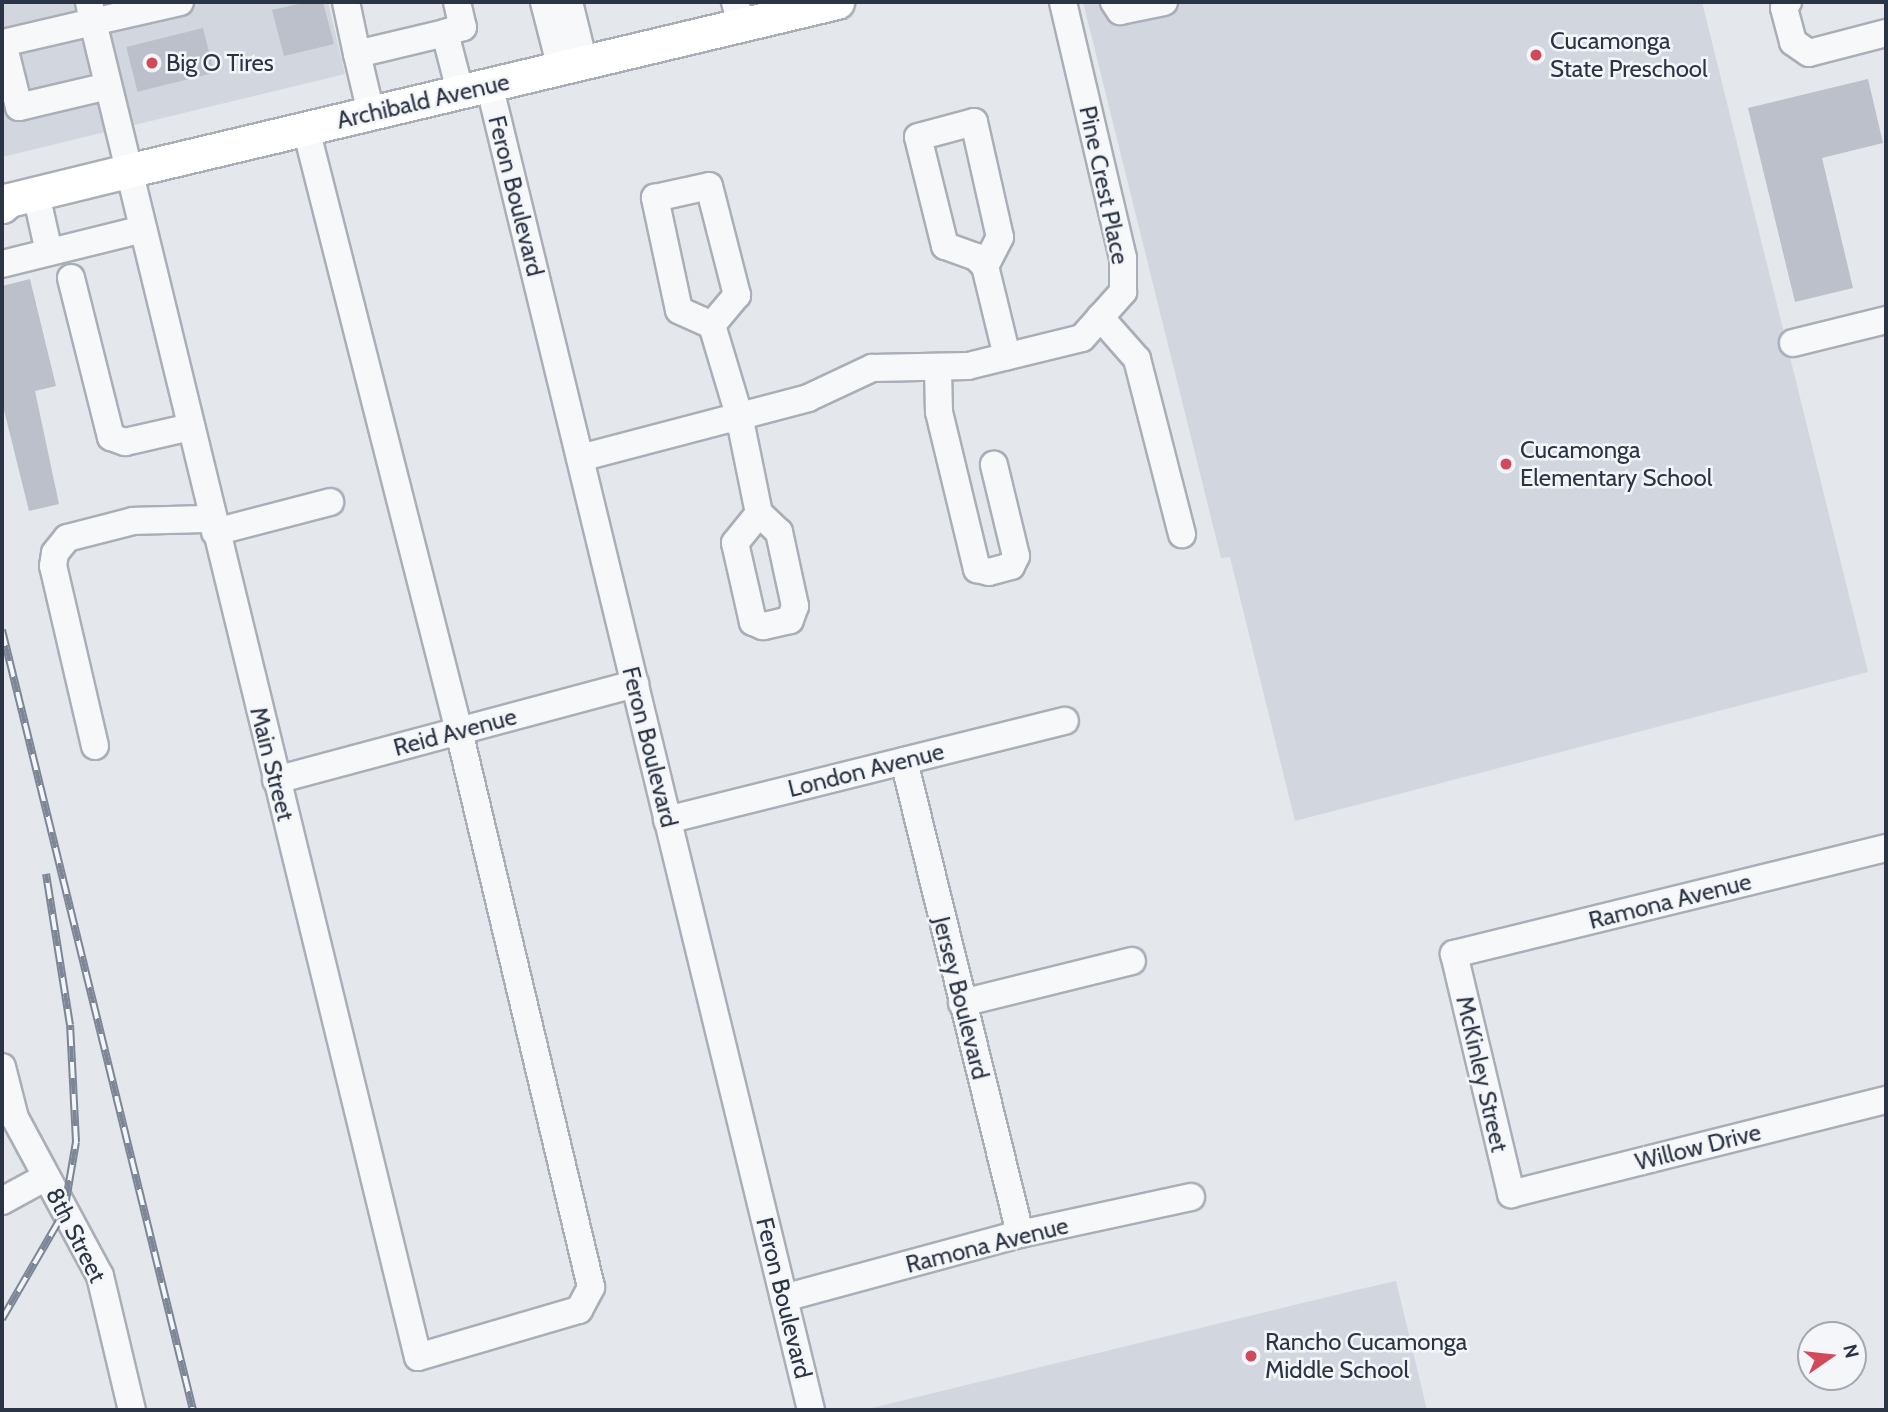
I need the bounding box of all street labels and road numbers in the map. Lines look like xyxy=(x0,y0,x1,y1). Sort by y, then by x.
street label: Archibald Avenue xyxy=(334,67,512,135)
street label: Pine Crest Place xyxy=(1073,103,1135,267)
street label: Feron Boulevard xyxy=(482,113,550,279)
street label: Feron Boulevard xyxy=(616,664,684,830)
street label: Reid Avenue xyxy=(390,702,520,762)
street label: Main Street xyxy=(244,704,300,824)
street label: London Avenue xyxy=(785,737,947,803)
street label: Ramona Avenue xyxy=(1586,867,1754,935)
street label: Jersey Boulevard xyxy=(927,914,995,1082)
street label: McKinley Street xyxy=(1450,993,1514,1155)
street label: Willow Drive xyxy=(1632,1117,1764,1177)
street label: 8th Street xyxy=(40,1183,112,1287)
street label: Ramona Avenue xyxy=(903,1211,1071,1279)
street label: Feron Boulevard xyxy=(750,1215,818,1381)

